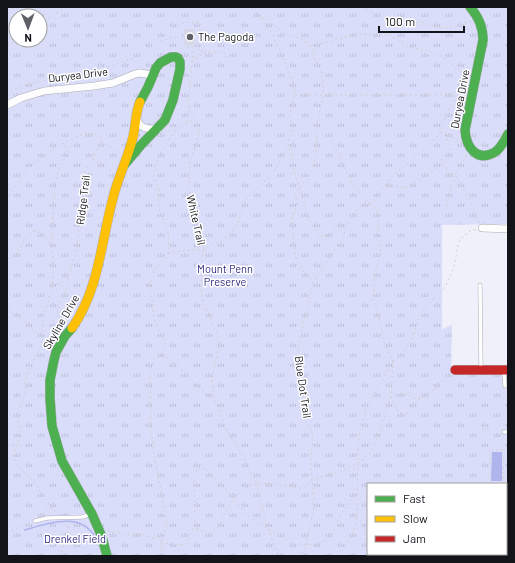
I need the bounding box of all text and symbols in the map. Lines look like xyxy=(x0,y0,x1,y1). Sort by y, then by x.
north arrow xyxy=(8,8,48,48)
scale bar xyxy=(379,8,464,34)
text: 100 m xyxy=(385,14,415,28)
place label: The Pagoda xyxy=(198,30,254,43)
text: N xyxy=(24,32,32,45)
marker: The Pagoda xyxy=(185,32,195,42)
street label: Duryea Drive xyxy=(47,64,109,85)
street label: Duryea Drive xyxy=(447,68,472,130)
street label: Ridge Trail xyxy=(73,174,92,226)
street label: White Trail xyxy=(184,194,209,246)
park label: Mount Penn Preserve xyxy=(197,262,253,288)
street label: Skyline Drive xyxy=(40,292,81,351)
street label: Blue Dot Trail xyxy=(293,355,314,419)
legend xyxy=(367,483,507,555)
text: Fast xyxy=(403,491,426,505)
text: Slow xyxy=(403,511,428,525)
text: Jam xyxy=(403,531,426,545)
park label: Drenkel Field xyxy=(44,532,106,545)

